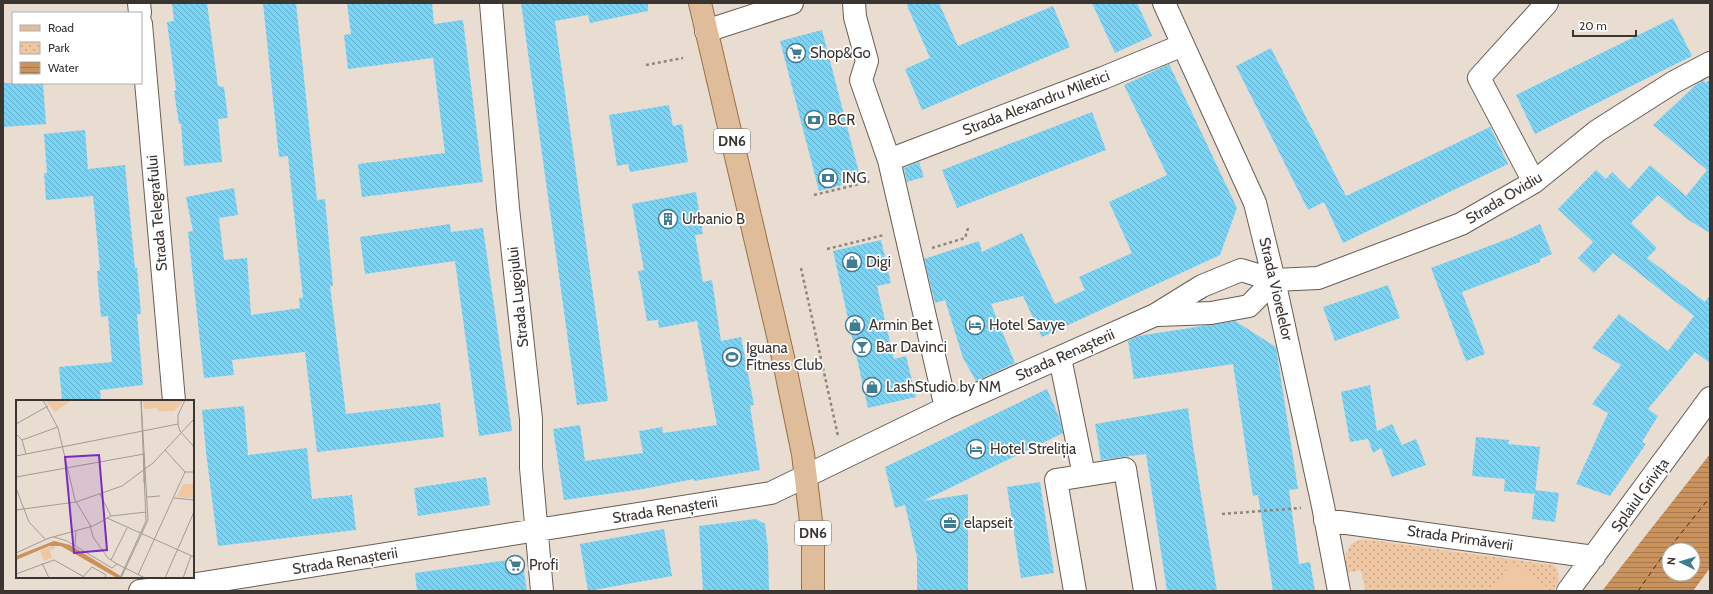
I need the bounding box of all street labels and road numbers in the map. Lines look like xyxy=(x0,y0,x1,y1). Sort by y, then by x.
street label: Strada Alexandru Miletici xyxy=(960,67,1112,139)
road number: DN6 xyxy=(714,129,750,153)
street label: Strada Telegrafului xyxy=(143,154,171,272)
street label: Strada Ovidiu xyxy=(1463,168,1545,228)
street label: Strada Viorelelor xyxy=(1255,236,1297,343)
street label: Strada Lugojului xyxy=(504,246,532,348)
street label: Strada Renașterii xyxy=(1013,325,1118,386)
street label: Splaiul Grivița xyxy=(1607,454,1674,536)
street label: Strada Renașterii xyxy=(611,493,719,528)
road number: DN6 xyxy=(795,521,831,545)
street label: Strada Primăverii xyxy=(1406,522,1514,554)
street label: Strada Renașterii xyxy=(291,544,399,579)

